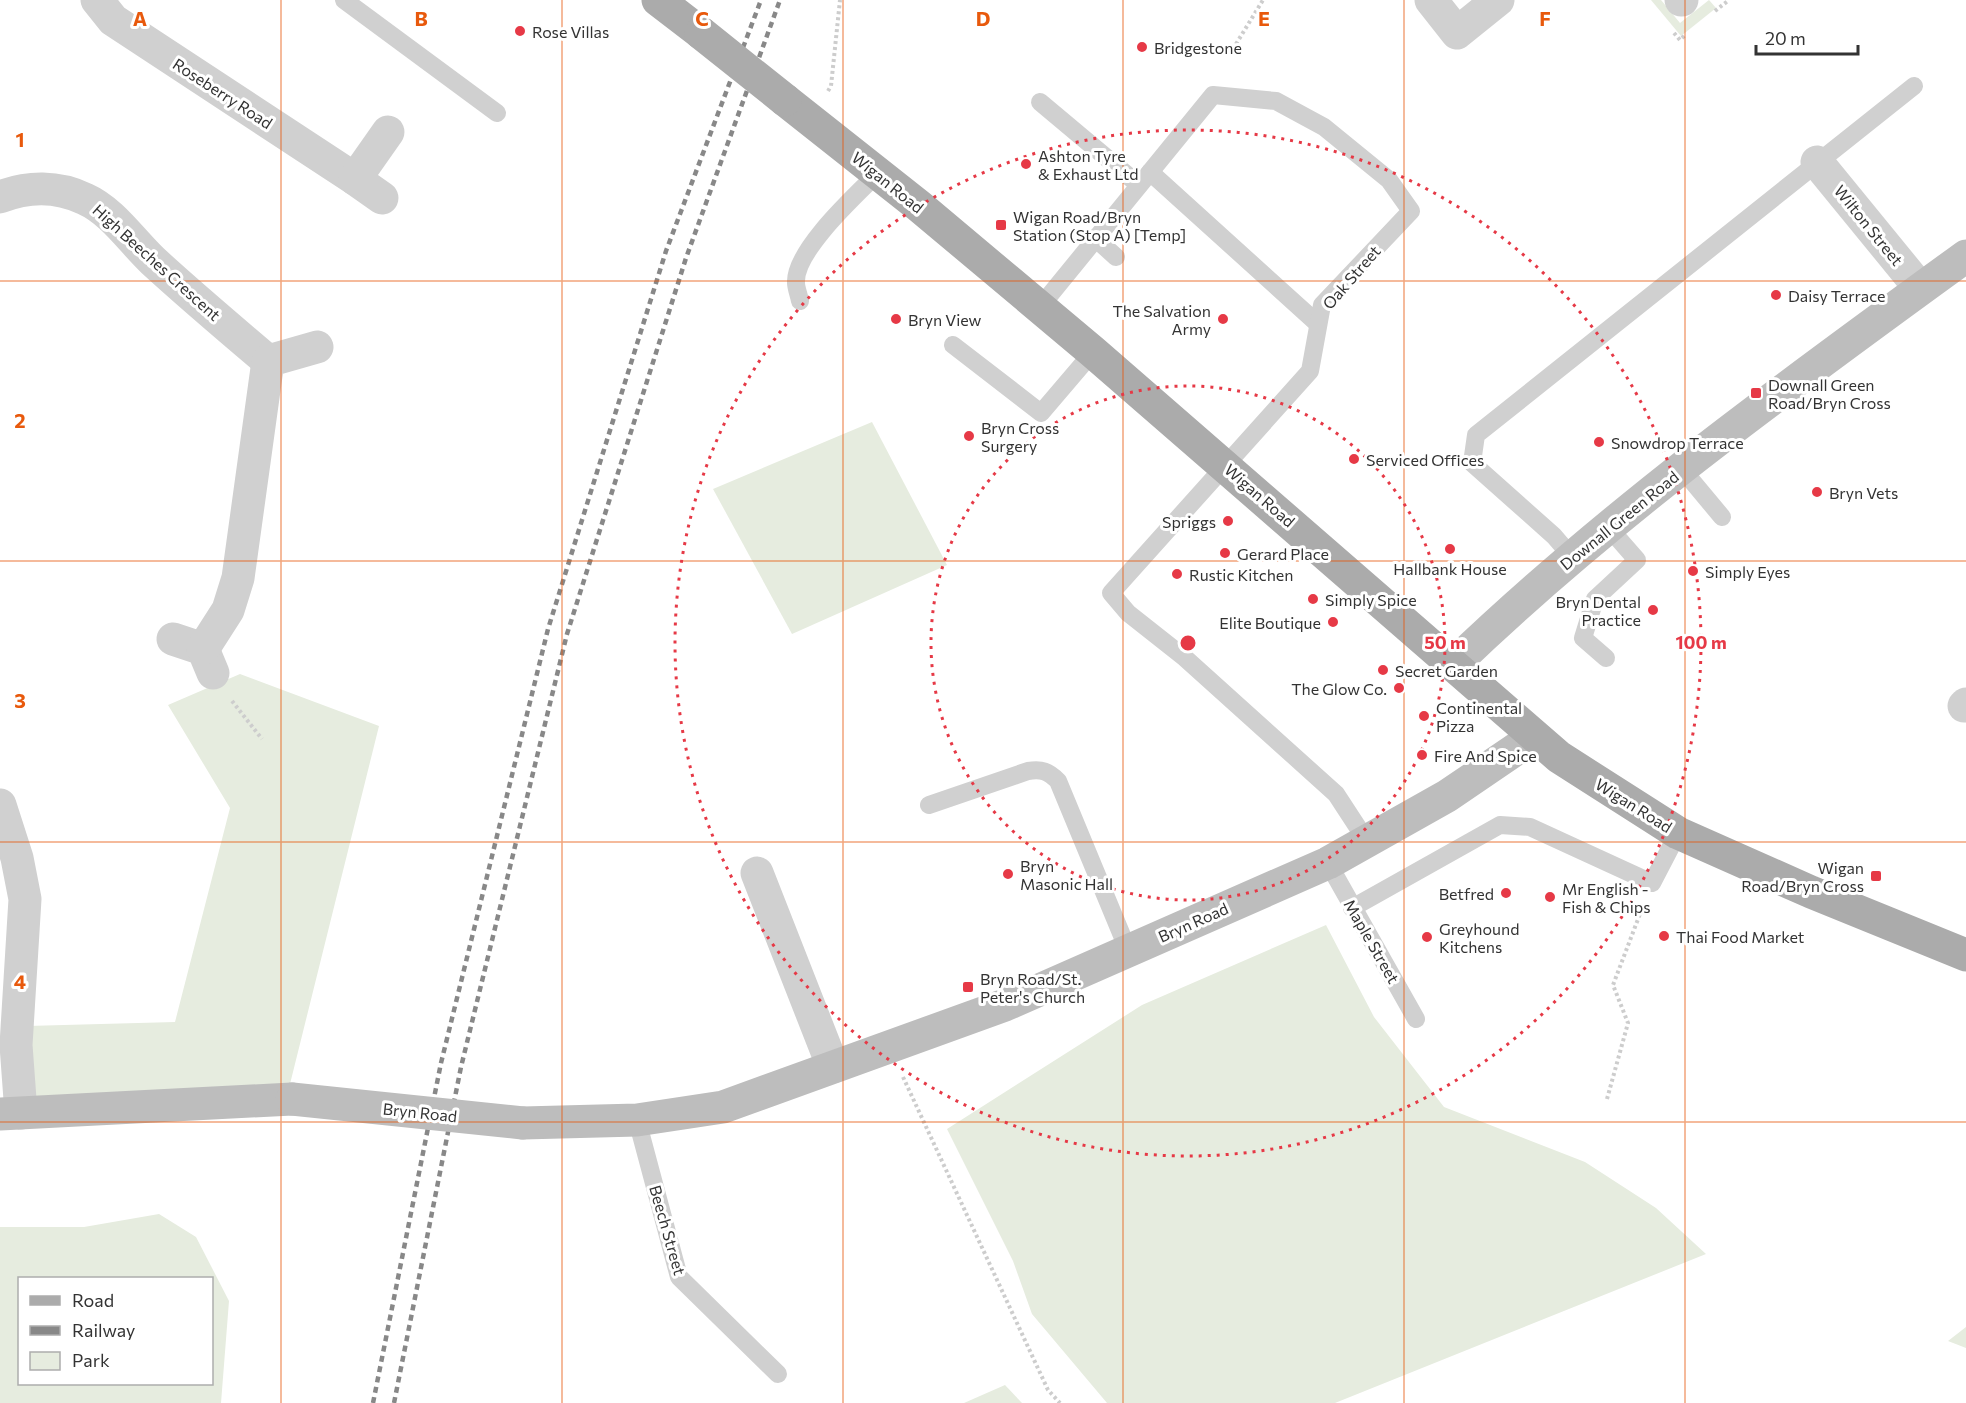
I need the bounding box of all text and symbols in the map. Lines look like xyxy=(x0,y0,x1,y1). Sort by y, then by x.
text: A xyxy=(133,6,147,30)
text: B xyxy=(414,6,428,30)
text: C xyxy=(695,6,709,30)
text: D xyxy=(976,6,990,30)
text: E xyxy=(1258,6,1270,30)
text: F xyxy=(1539,6,1551,30)
scale bar xyxy=(1756,18,1858,56)
place label: Rose Villas xyxy=(532,22,609,41)
marker: Rose Villas xyxy=(513,24,527,38)
text: 20 m xyxy=(1765,27,1806,49)
place label: Bridgestone xyxy=(1154,38,1242,57)
marker: Bridgestone xyxy=(1135,40,1149,54)
street label: Roseberry Road xyxy=(170,54,276,132)
text: 1 xyxy=(15,127,25,151)
place label: Ashton Tyre & Exhaust Ltd xyxy=(1038,146,1139,183)
street label: Wigan Road xyxy=(848,147,928,217)
marker: Ashton Tyre & Exhaust Ltd xyxy=(1019,157,1033,171)
street label: Wilton Street xyxy=(1831,181,1907,269)
street label: High Beeches Crescent xyxy=(89,200,225,325)
place label: Wigan Road/Bryn Station (Stop A) [Temp] xyxy=(1013,207,1186,244)
marker: Wigan Road/Bryn Station (Stop A) [Temp] xyxy=(994,218,1008,232)
street label: Oak Street xyxy=(1318,241,1384,313)
place label: Daisy Terrace xyxy=(1788,286,1886,305)
marker: Daisy Terrace xyxy=(1769,288,1783,302)
place label: The Salvation Army xyxy=(1112,301,1211,338)
place label: Bryn View xyxy=(908,310,982,329)
marker: Bryn View xyxy=(889,312,903,326)
marker: The Salvation Army xyxy=(1216,312,1230,326)
place label: Downall Green Road/Bryn Cross xyxy=(1768,375,1891,412)
marker: Downall Green Road/Bryn Cross xyxy=(1749,386,1763,400)
text: 2 xyxy=(14,408,26,432)
place label: Bryn Cross Surgery xyxy=(981,418,1059,455)
marker: Bryn Cross Surgery xyxy=(962,429,976,443)
place label: Snowdrop Terrace xyxy=(1611,433,1744,452)
marker: Snowdrop Terrace xyxy=(1592,435,1606,449)
place label: Serviced Offices xyxy=(1366,450,1484,469)
marker: Serviced Offices xyxy=(1347,452,1361,466)
street label: Wigan Road xyxy=(1221,459,1299,531)
street label: Downall Green Road xyxy=(1556,466,1682,574)
place label: Bryn Vets xyxy=(1829,483,1898,502)
marker: Bryn Vets xyxy=(1810,485,1824,499)
place label: Spriggs xyxy=(1162,512,1216,531)
marker: Spriggs xyxy=(1221,514,1235,528)
marker: Hallbank House xyxy=(1443,542,1457,556)
place label: Gerard Place xyxy=(1237,544,1329,563)
marker: Gerard Place xyxy=(1218,546,1232,560)
place label: Hallbank House xyxy=(1393,559,1507,578)
place label: Simply Eyes xyxy=(1705,562,1790,581)
marker: Simply Eyes xyxy=(1686,564,1700,578)
place label: Rustic Kitchen xyxy=(1189,565,1293,584)
marker: Rustic Kitchen xyxy=(1170,567,1184,581)
place label: Simply Spice xyxy=(1325,590,1417,609)
marker: Simply Spice xyxy=(1306,592,1320,606)
place label: Bryn Dental Practice xyxy=(1555,592,1641,629)
marker: Bryn Dental Practice xyxy=(1646,603,1660,617)
place label: Elite Boutique xyxy=(1219,613,1321,632)
marker: Elite Boutique xyxy=(1326,615,1340,629)
text: 50 m xyxy=(1424,631,1466,653)
text: 100 m xyxy=(1675,631,1727,653)
centre of rings xyxy=(1178,633,1198,653)
place label: Secret Garden xyxy=(1395,661,1498,680)
marker: Secret Garden xyxy=(1376,663,1390,677)
place label: The Glow Co. xyxy=(1291,679,1387,698)
marker: The Glow Co. xyxy=(1392,681,1406,695)
text: 3 xyxy=(14,688,26,712)
place label: Continental Pizza xyxy=(1436,698,1522,735)
marker: Continental Pizza xyxy=(1417,709,1431,723)
place label: Fire And Spice xyxy=(1434,746,1537,765)
marker: Fire And Spice xyxy=(1415,748,1429,762)
street label: Wigan Road xyxy=(1592,774,1676,836)
place label: Bryn Masonic Hall xyxy=(1020,856,1113,893)
place label: Wigan Road/Bryn Cross xyxy=(1741,858,1864,895)
marker: Bryn Masonic Hall xyxy=(1001,867,1015,881)
marker: Wigan Road/Bryn Cross xyxy=(1869,869,1883,883)
place label: Mr English - Fish & Chips xyxy=(1562,879,1650,916)
place label: Betfred xyxy=(1439,884,1494,903)
marker: Betfred xyxy=(1499,886,1513,900)
marker: Mr English - Fish & Chips xyxy=(1543,890,1557,904)
street label: Maple Street xyxy=(1340,896,1404,987)
street label: Bryn Road xyxy=(1155,898,1231,946)
place label: Greyhound Kitchens xyxy=(1439,919,1519,956)
place label: Thai Food Market xyxy=(1676,927,1805,946)
marker: Thai Food Market xyxy=(1657,929,1671,943)
marker: Greyhound Kitchens xyxy=(1420,930,1434,944)
text: 4 xyxy=(14,969,26,993)
place label: Bryn Road/St. Peter's Church xyxy=(980,969,1085,1006)
marker: Bryn Road/St. Peter's Church xyxy=(961,980,975,994)
street label: Bryn Road xyxy=(382,1099,458,1125)
street label: Beech Street xyxy=(646,1183,690,1278)
legend xyxy=(18,1277,213,1385)
text: Road xyxy=(72,1289,114,1311)
text: Railway xyxy=(72,1319,135,1341)
text: Park xyxy=(72,1349,110,1371)

